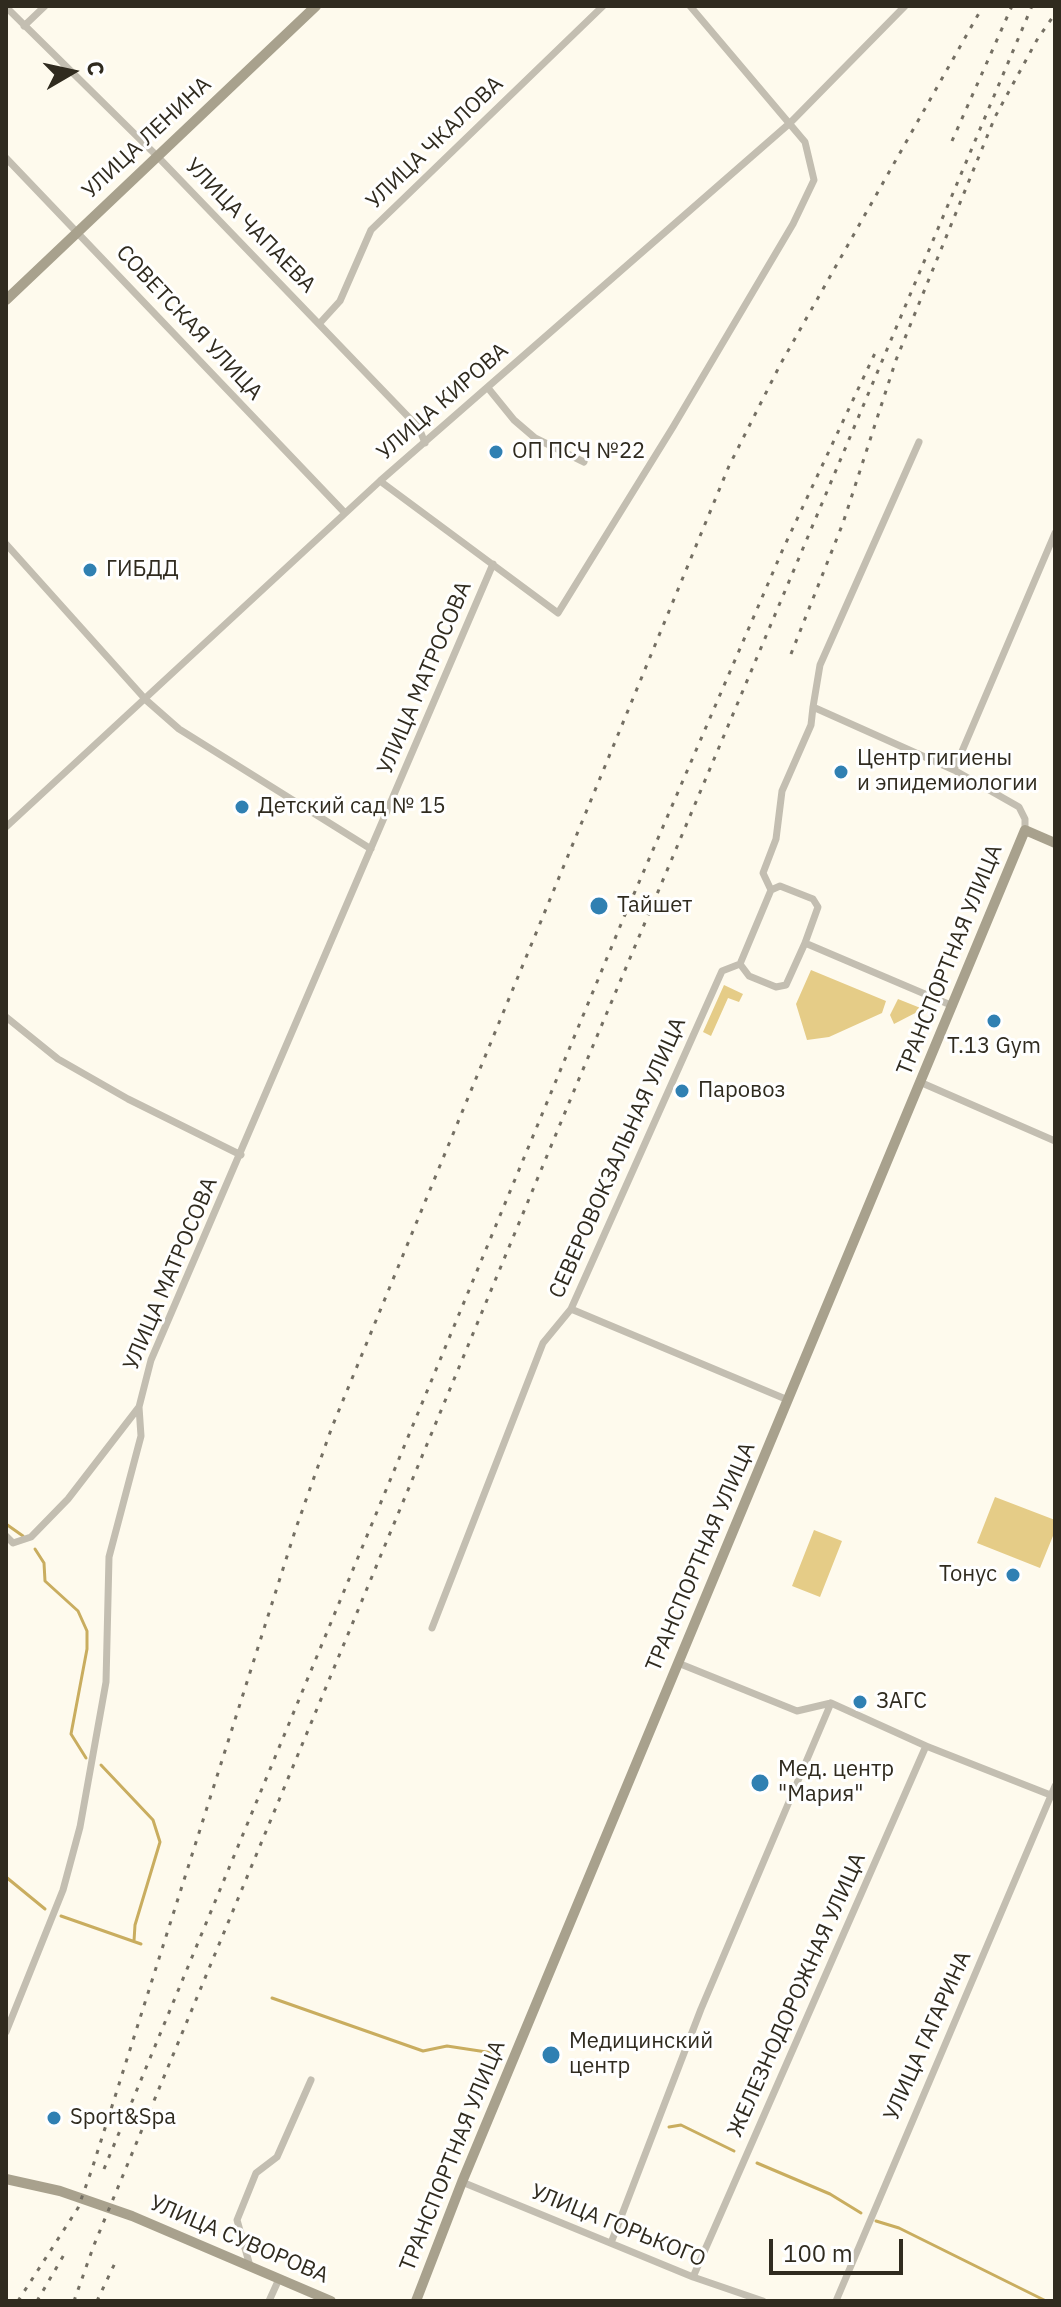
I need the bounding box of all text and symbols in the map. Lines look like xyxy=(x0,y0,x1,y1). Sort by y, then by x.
north arrow xyxy=(32,32,112,112)
text: С xyxy=(81,59,112,78)
street label: УЛИЦА ЧКАЛОВА xyxy=(361,71,509,215)
street label: УЛИЦА ЛЕНИНА xyxy=(77,72,217,204)
street label: УЛИЦА ЧАПАЕВА xyxy=(179,153,321,299)
street label: СОВЕТСКАЯ УЛИЦА xyxy=(110,240,268,406)
street label: УЛИЦА КИРОВА xyxy=(372,338,514,466)
place label: ОП ПСЧ №22 xyxy=(512,439,645,465)
marker: ОП ПСЧ №22 xyxy=(487,443,505,461)
place label: ГИБДД xyxy=(106,557,179,583)
marker: ГИБДД xyxy=(81,561,99,579)
street label: УЛИЦА МАТРОСОВА xyxy=(372,577,478,779)
place label: Центр гигиены и эпидемиологии xyxy=(857,746,1038,798)
marker: Центр гигиены и эпидемиологии xyxy=(832,763,850,781)
place label: Детский сад № 15 xyxy=(258,794,446,820)
marker: Детский сад № 15 xyxy=(233,798,251,816)
street label: ТРАНСПОРТНАЯ УЛИЦА xyxy=(892,841,1008,1079)
place label: Тайшет xyxy=(617,893,692,919)
marker: Тайшет xyxy=(588,895,610,917)
marker: T.13 Gym xyxy=(985,1012,1003,1030)
street label: СЕВЕРОВОКЗАЛЬНАЯ УЛИЦА xyxy=(544,1014,692,1302)
place label: T.13 Gym xyxy=(947,1034,1041,1060)
place label: Паровоз xyxy=(698,1078,786,1104)
marker: Паровоз xyxy=(673,1082,691,1100)
street label: УЛИЦА МАТРОСОВА xyxy=(118,1173,224,1375)
street label: ТРАНСПОРТНАЯ УЛИЦА xyxy=(641,1438,761,1676)
place label: Тонус xyxy=(939,1562,997,1588)
marker: Тонус xyxy=(1004,1566,1022,1584)
place label: ЗАГС xyxy=(876,1689,927,1715)
marker: ЗАГС xyxy=(851,1693,869,1711)
place label: Мед. центр "Мария" xyxy=(778,1757,894,1808)
marker: Мед. центр "Мария" xyxy=(749,1772,771,1794)
street label: ЖЕЛЕЗНОДОРОЖНАЯ УЛИЦА xyxy=(722,1849,872,2141)
street label: УЛИЦА ГАГАРИНА xyxy=(879,1947,977,2125)
place label: Медицинский центр xyxy=(569,2029,713,2080)
street label: ТРАНСПОРТНАЯ УЛИЦА xyxy=(395,2037,511,2275)
marker: Медицинский центр xyxy=(540,2044,562,2066)
place label: Sport&Spa xyxy=(70,2105,176,2131)
marker: Sport&Spa xyxy=(45,2109,63,2127)
street label: УЛИЦА ГОРЬКОГО xyxy=(527,2179,709,2273)
street label: УЛИЦА СУВОРОВА xyxy=(146,2190,332,2290)
scale bar xyxy=(773,2223,907,2273)
text: 100 m xyxy=(783,2237,853,2269)

